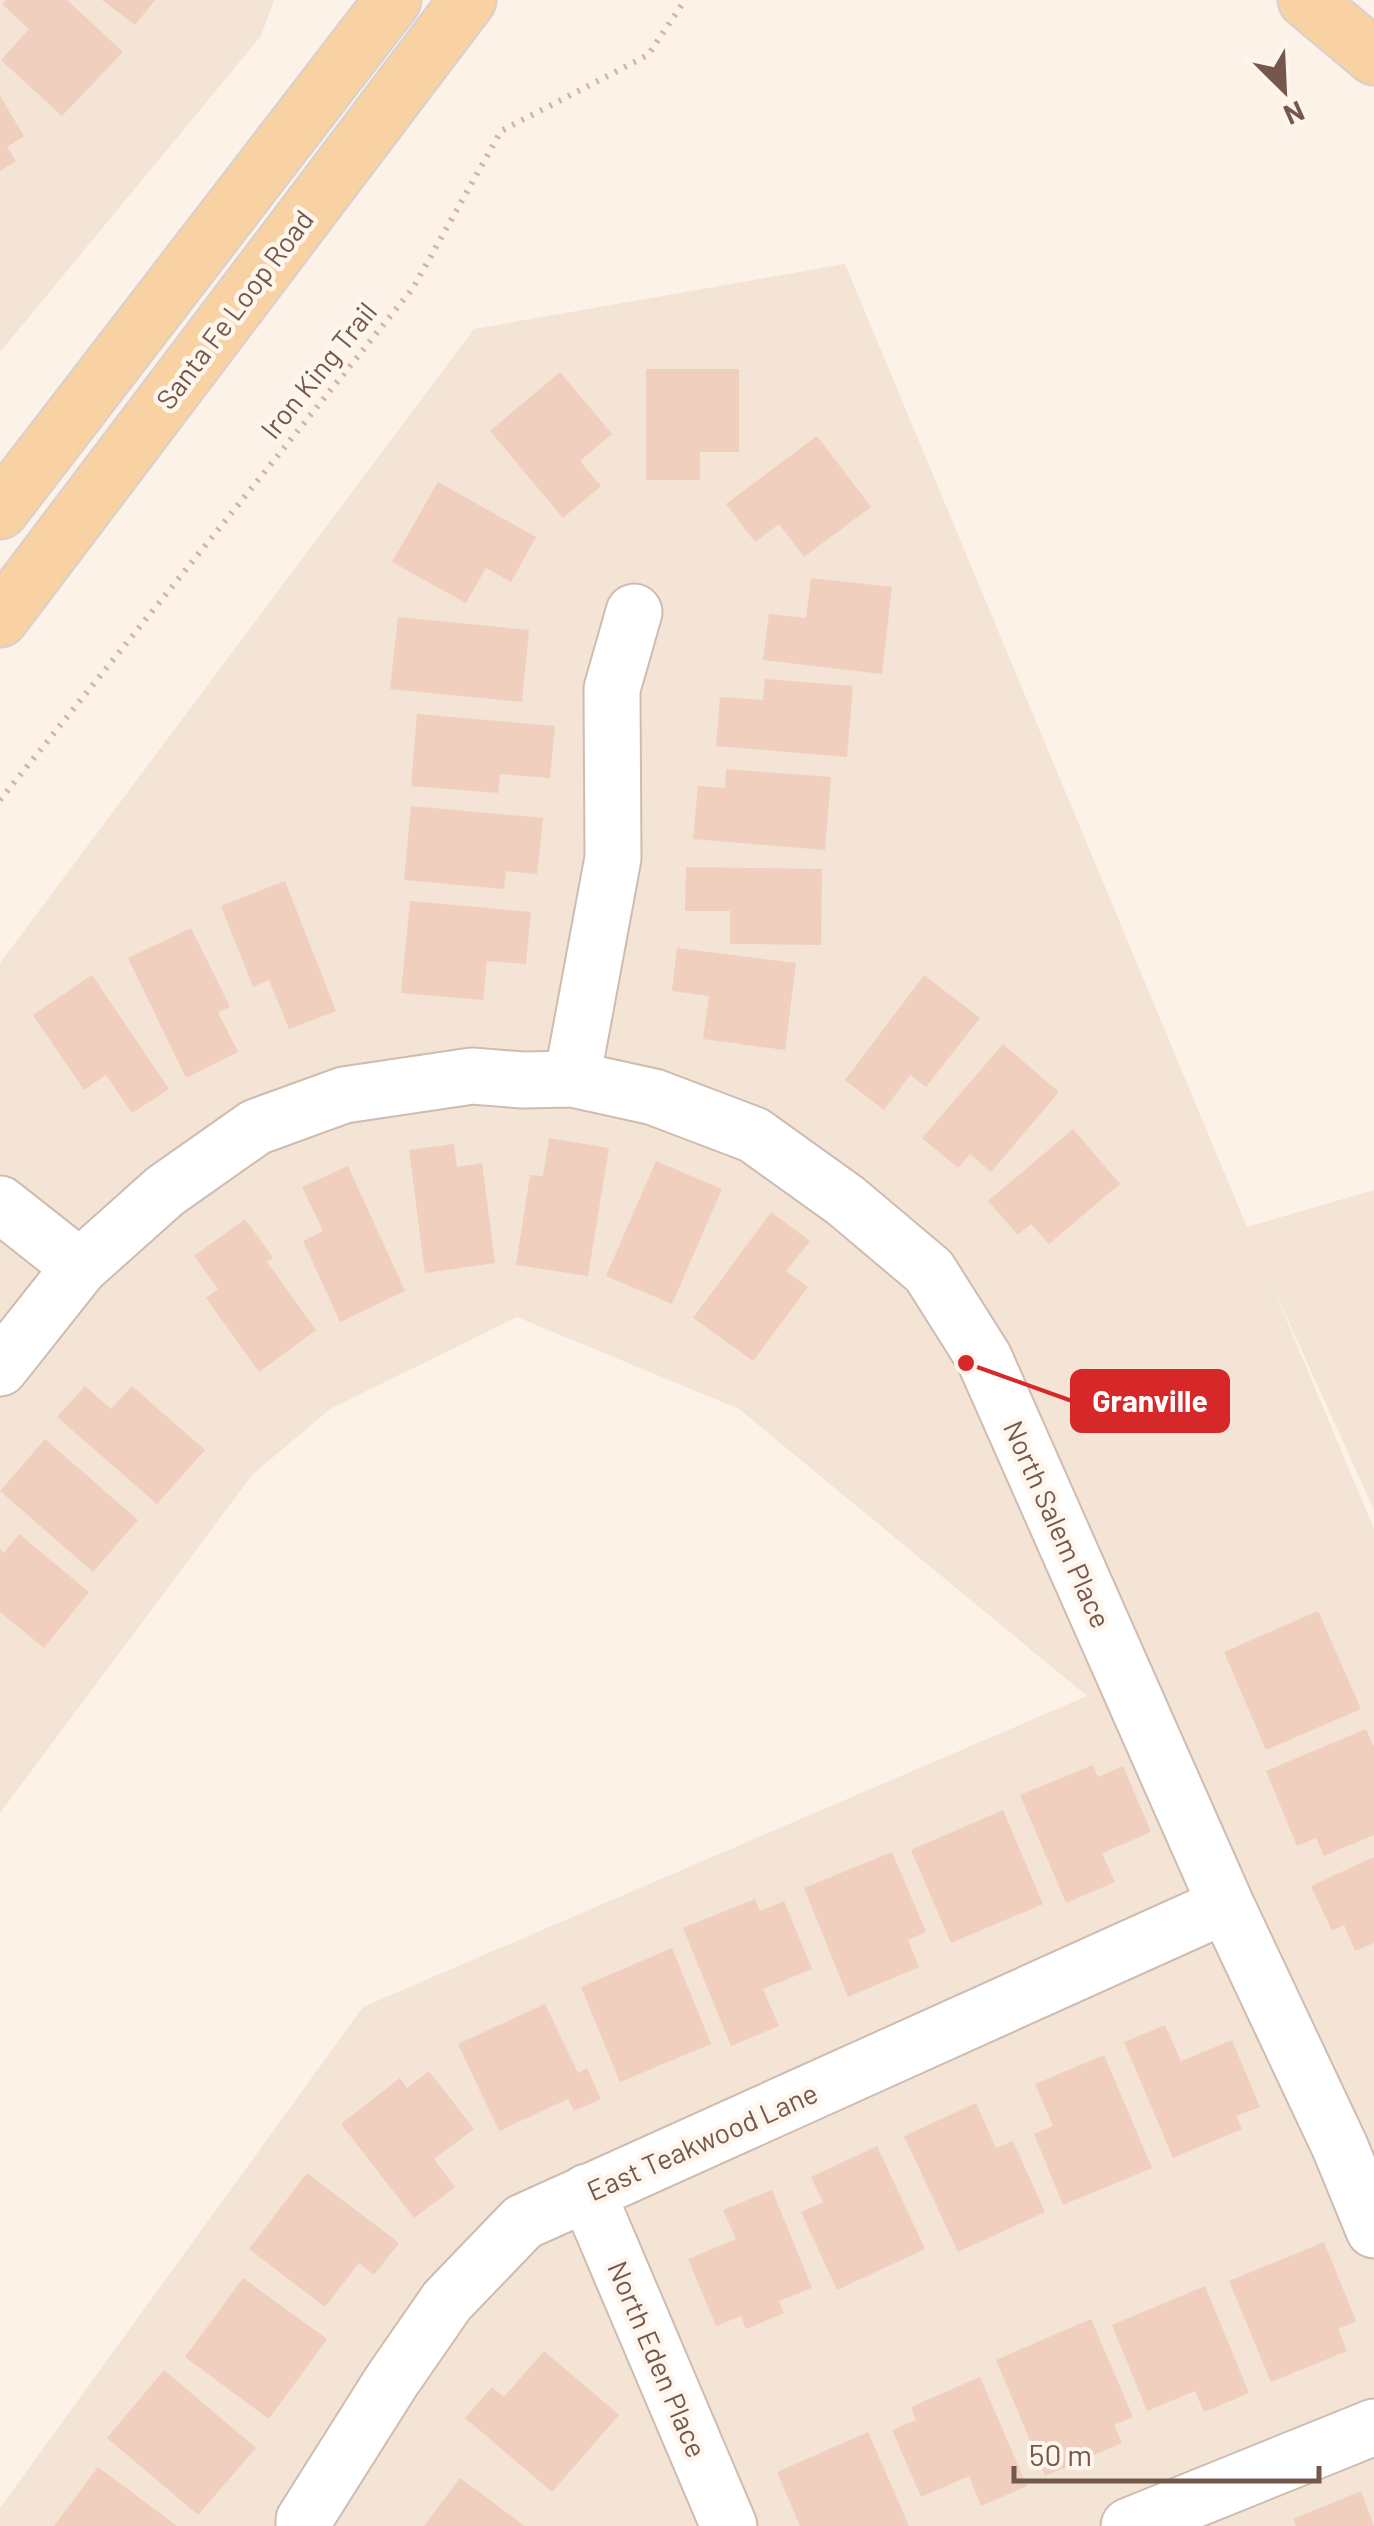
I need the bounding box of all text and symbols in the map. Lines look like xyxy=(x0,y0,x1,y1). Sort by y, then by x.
north arrow xyxy=(1234,40,1334,140)
text: N xyxy=(1279,94,1310,133)
street label: Santa Fe Loop Road xyxy=(148,203,320,415)
street label: Iron King Trail xyxy=(253,295,383,445)
callout: Granville xyxy=(1072,1371,1228,1431)
text: Granville xyxy=(1092,1382,1208,1418)
street label: North Salem Place xyxy=(997,1415,1119,1633)
street label: East Teakwood Lane xyxy=(581,2075,823,2207)
street label: North Eden Place xyxy=(601,2256,715,2462)
scale bar xyxy=(1014,2421,1319,2483)
text: 50 m xyxy=(1029,2436,1092,2472)

